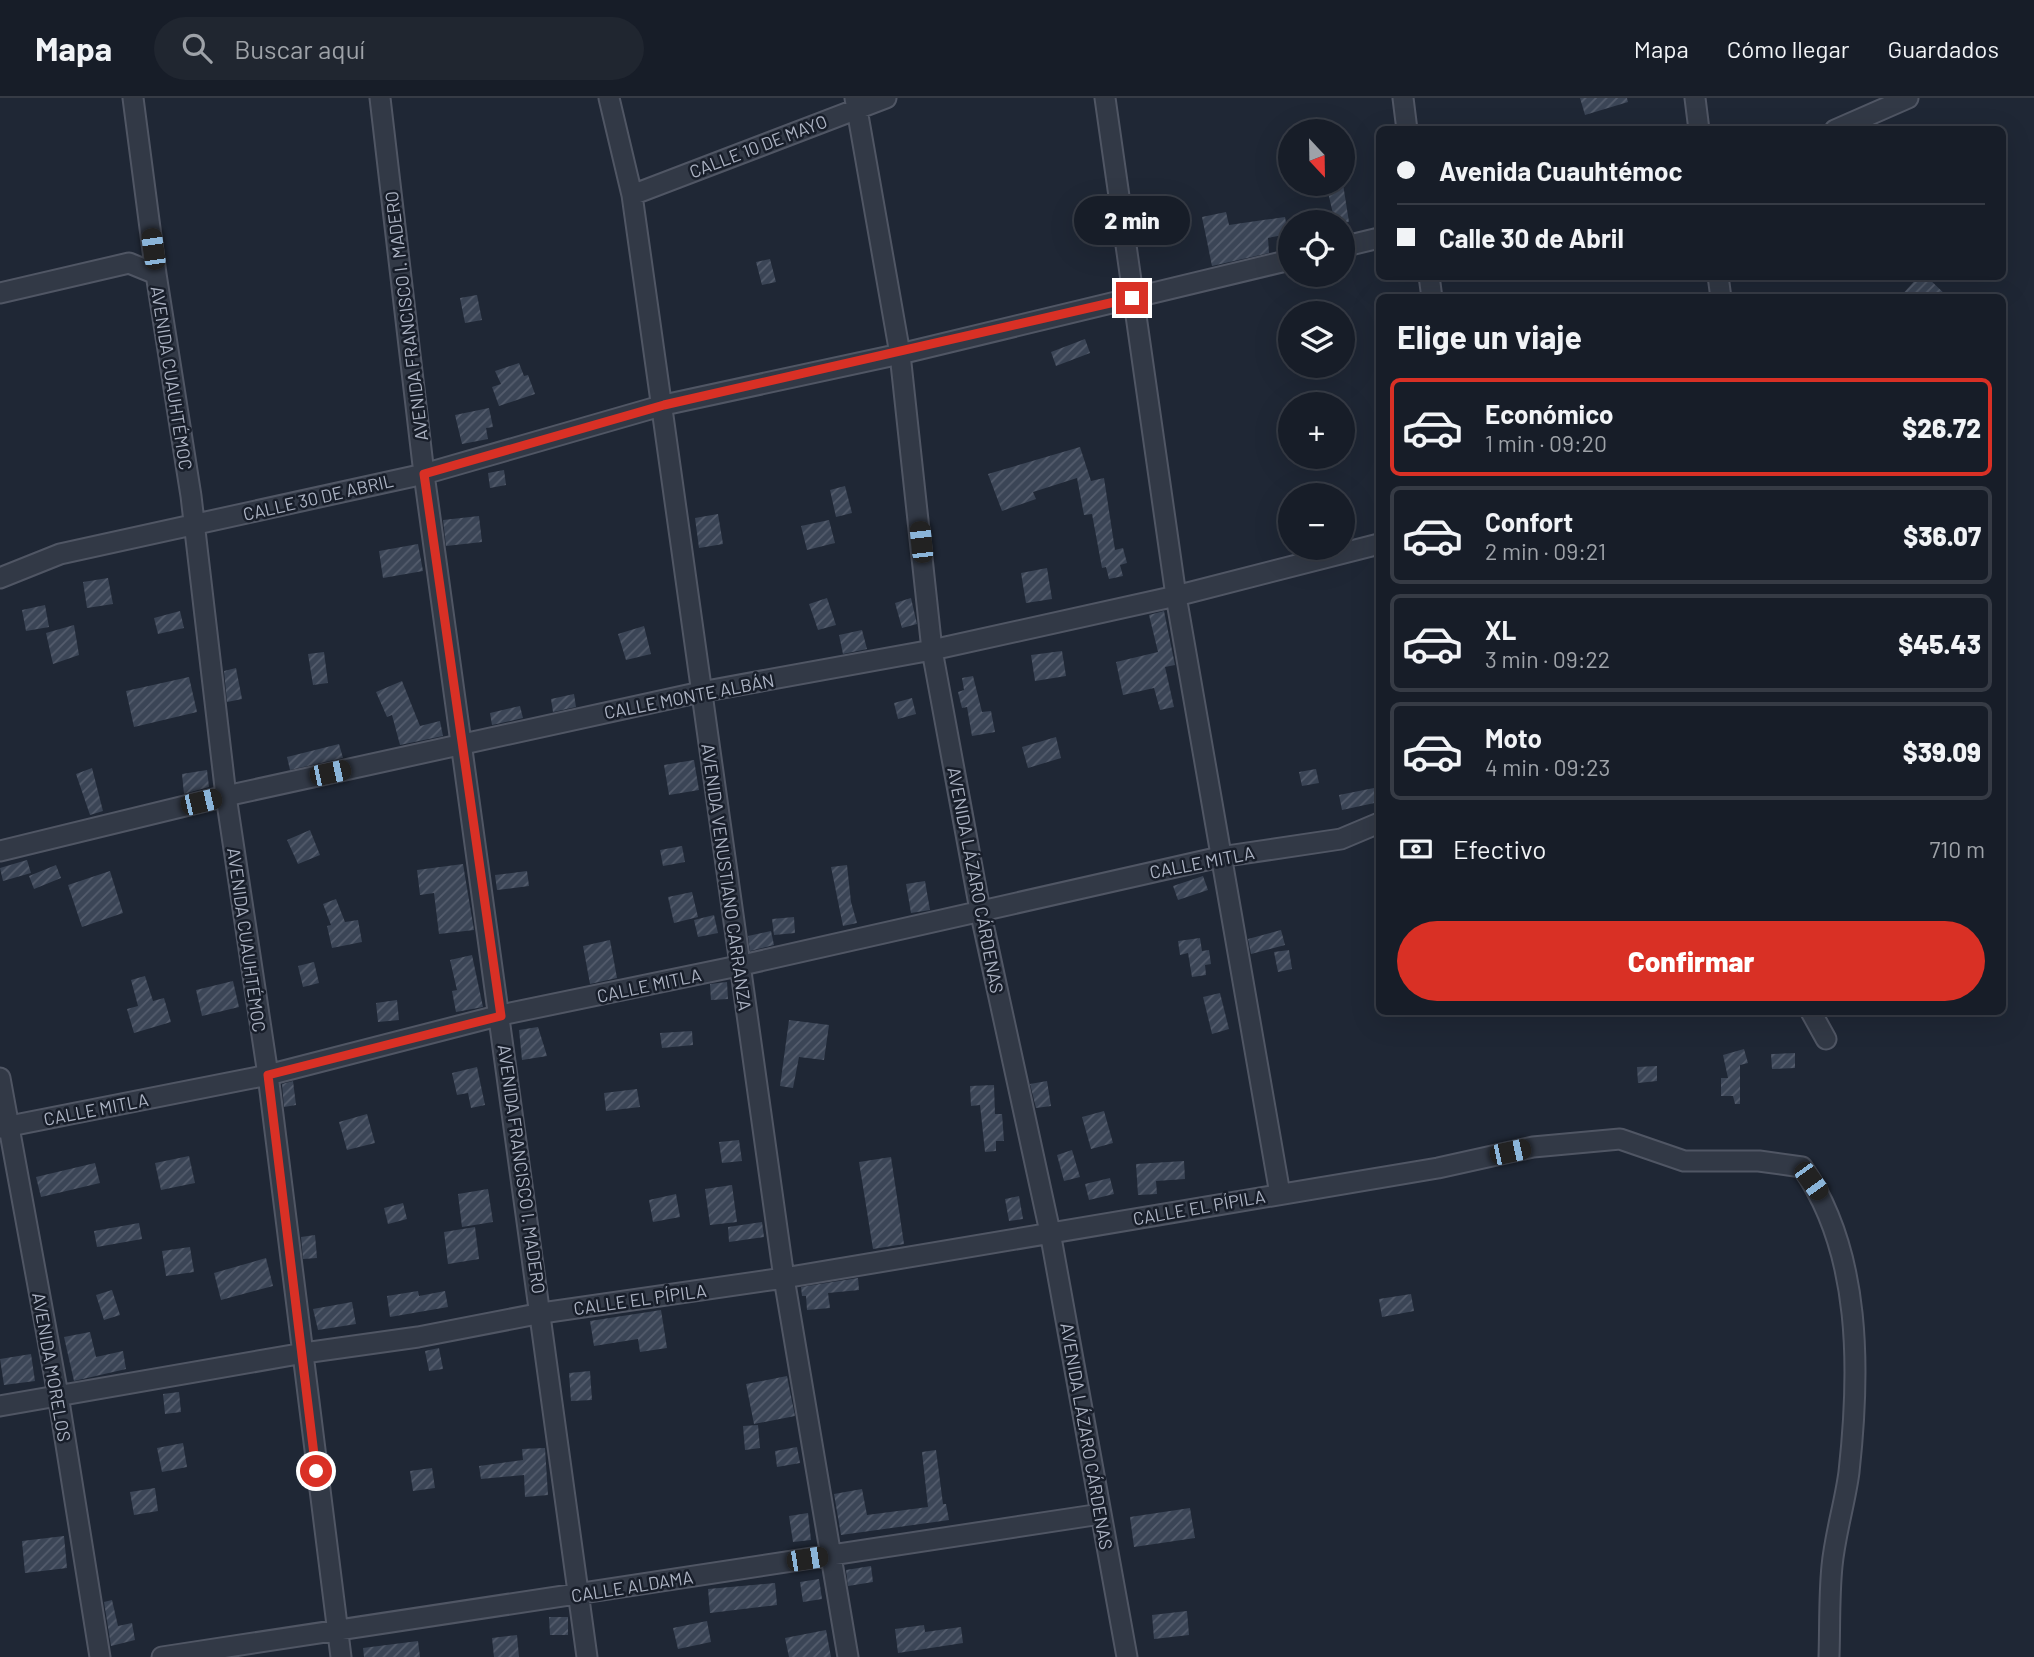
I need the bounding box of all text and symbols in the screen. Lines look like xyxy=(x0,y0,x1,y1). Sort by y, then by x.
search box xyxy=(154,17,644,80)
text: Mapa xyxy=(35,28,112,68)
icon: search xyxy=(178,29,216,67)
text: Buscar aquí xyxy=(234,33,365,64)
text: Mapa xyxy=(1634,34,1689,63)
text: Cómo llegar xyxy=(1727,34,1849,63)
text: Guardados xyxy=(1887,34,1999,63)
street label: CALLE 10 DE MAYO xyxy=(686,110,830,182)
north arrow xyxy=(1278,119,1354,196)
map controls xyxy=(1278,119,1355,560)
text: Avenida Cuauhtémoc xyxy=(1439,155,1682,186)
street label: AVENIDA FRANCISCO I. MADERO xyxy=(380,190,432,442)
callout: 2 min xyxy=(1074,197,1190,246)
text: 2 min xyxy=(1104,206,1160,234)
button: locate xyxy=(1278,210,1355,287)
text: Calle 30 de Abril xyxy=(1439,222,1624,253)
car xyxy=(140,227,167,271)
route end xyxy=(1116,282,1148,314)
street label: AVENIDA CUAUHTÉMOC xyxy=(147,284,197,472)
button: layers xyxy=(1278,301,1355,378)
text: Elige un viaje xyxy=(1397,317,1582,355)
button: + xyxy=(1278,392,1355,469)
icon: car xyxy=(1401,396,1464,459)
text: Económico xyxy=(1485,398,1614,429)
text: $26.72 xyxy=(1902,412,1981,443)
text: 1 min · 09:20 xyxy=(1485,429,1607,457)
street label: CALLE 30 DE ABRIL xyxy=(241,469,395,525)
button: − xyxy=(1278,483,1355,560)
icon: car xyxy=(1401,504,1464,567)
text: Confort xyxy=(1485,506,1573,537)
car xyxy=(909,520,934,564)
text: $36.07 xyxy=(1903,520,1981,551)
text: 2 min · 09:21 xyxy=(1485,537,1606,565)
icon: car xyxy=(1401,612,1464,675)
text: XL xyxy=(1485,614,1516,645)
text: $45.43 xyxy=(1898,628,1981,659)
text: 3 min · 09:22 xyxy=(1485,645,1610,673)
street label: CALLE MONTE ALBÁN xyxy=(602,669,776,723)
icon: car xyxy=(1401,720,1464,783)
text: Moto xyxy=(1485,722,1542,753)
text: $39.09 xyxy=(1903,736,1981,767)
street label: AVENIDA VENUSTIANO CARRANZA xyxy=(697,742,757,1012)
text: 4 min · 09:23 xyxy=(1485,753,1610,781)
car xyxy=(308,758,353,788)
street label: AVENIDA LÁZARO CÁRDENAS xyxy=(943,765,1009,995)
car xyxy=(179,787,224,817)
icon: cash xyxy=(1397,830,1435,868)
text: Efectivo xyxy=(1453,833,1546,864)
text: 710 m xyxy=(1929,835,1985,863)
street label: CALLE MITLA xyxy=(1148,841,1256,883)
street label: AVENIDA CUAUHTÉMOC xyxy=(223,846,271,1034)
button: Confirmar xyxy=(1397,921,1985,1001)
street label: CALLE MITLA xyxy=(595,963,703,1007)
street label: AVENIDA FRANCISCO I. MADERO xyxy=(494,1043,550,1295)
street label: CALLE MITLA xyxy=(42,1088,150,1130)
car xyxy=(1488,1137,1533,1167)
car xyxy=(1791,1158,1832,1204)
street label: CALLE EL PÍPILA xyxy=(1131,1185,1267,1229)
street label: CALLE EL PÍPILA xyxy=(572,1279,708,1319)
street label: AVENIDA MORELOS xyxy=(28,1291,76,1443)
street label: AVENIDA LÁZARO CÁRDENAS xyxy=(1056,1321,1118,1551)
route start xyxy=(300,1455,332,1487)
car xyxy=(785,1545,830,1573)
street label: CALLE ALDAMA xyxy=(569,1565,695,1607)

